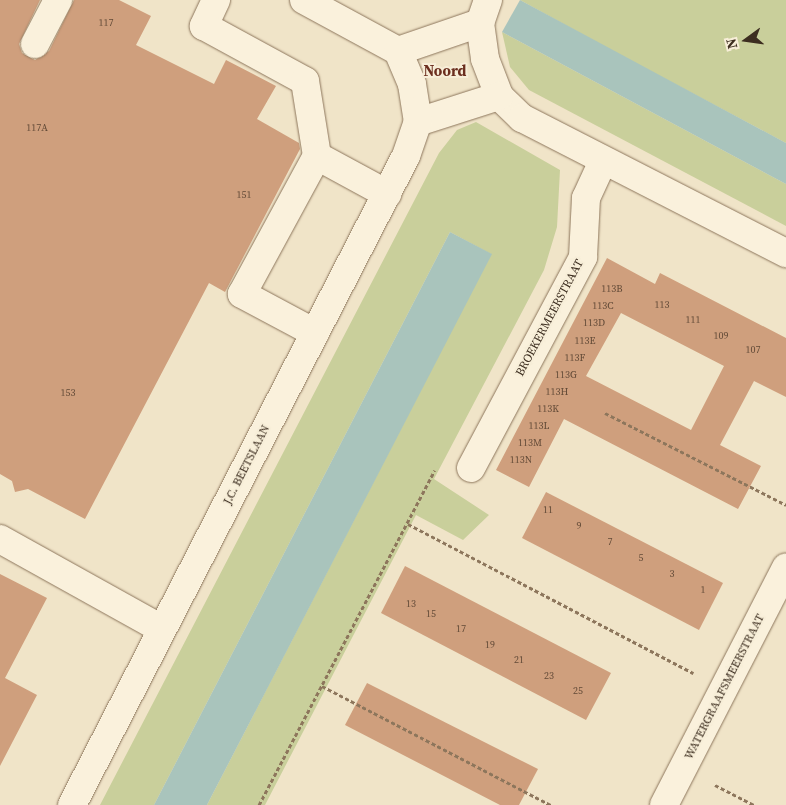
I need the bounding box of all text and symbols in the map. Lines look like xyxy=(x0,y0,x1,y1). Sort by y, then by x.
north arrow xyxy=(721,15,771,65)
house number: 117 xyxy=(99,17,113,29)
text: N xyxy=(721,36,742,51)
district label: Noord xyxy=(423,62,467,80)
house number: 117A xyxy=(26,122,48,134)
house number: 151 xyxy=(237,189,251,201)
street label: BROEKERMEERSTRAAT xyxy=(513,257,587,379)
house number: 113B xyxy=(601,283,623,295)
house number: 113 xyxy=(655,299,669,311)
house number: 113C xyxy=(592,300,614,312)
house number: 111 xyxy=(686,314,700,326)
house number: 113D xyxy=(583,317,605,329)
house number: 109 xyxy=(714,330,728,342)
house number: 113E xyxy=(574,335,596,347)
house number: 107 xyxy=(746,344,760,356)
house number: 113F xyxy=(565,352,585,364)
house number: 113G xyxy=(555,369,577,381)
house number: 113H xyxy=(546,386,568,398)
house number: 153 xyxy=(61,387,75,399)
house number: 113K xyxy=(537,403,559,415)
house number: 113L xyxy=(529,420,549,432)
street label: J.C. BEETSLAAN xyxy=(221,423,273,507)
house number: 113M xyxy=(518,437,542,449)
house number: 113N xyxy=(510,454,532,466)
house number: 11 xyxy=(543,504,553,516)
house number: 9 xyxy=(577,520,581,532)
house number: 7 xyxy=(608,536,612,548)
house number: 5 xyxy=(639,552,643,564)
house number: 3 xyxy=(670,568,674,580)
house number: 1 xyxy=(701,584,705,596)
house number: 13 xyxy=(406,598,416,610)
house number: 15 xyxy=(426,608,436,620)
street label: WATERGRAAFSMEERSTRAAT xyxy=(682,612,768,762)
house number: 17 xyxy=(456,623,466,635)
house number: 19 xyxy=(485,639,495,651)
house number: 21 xyxy=(514,654,524,666)
house number: 23 xyxy=(544,670,554,682)
house number: 25 xyxy=(573,685,583,697)

